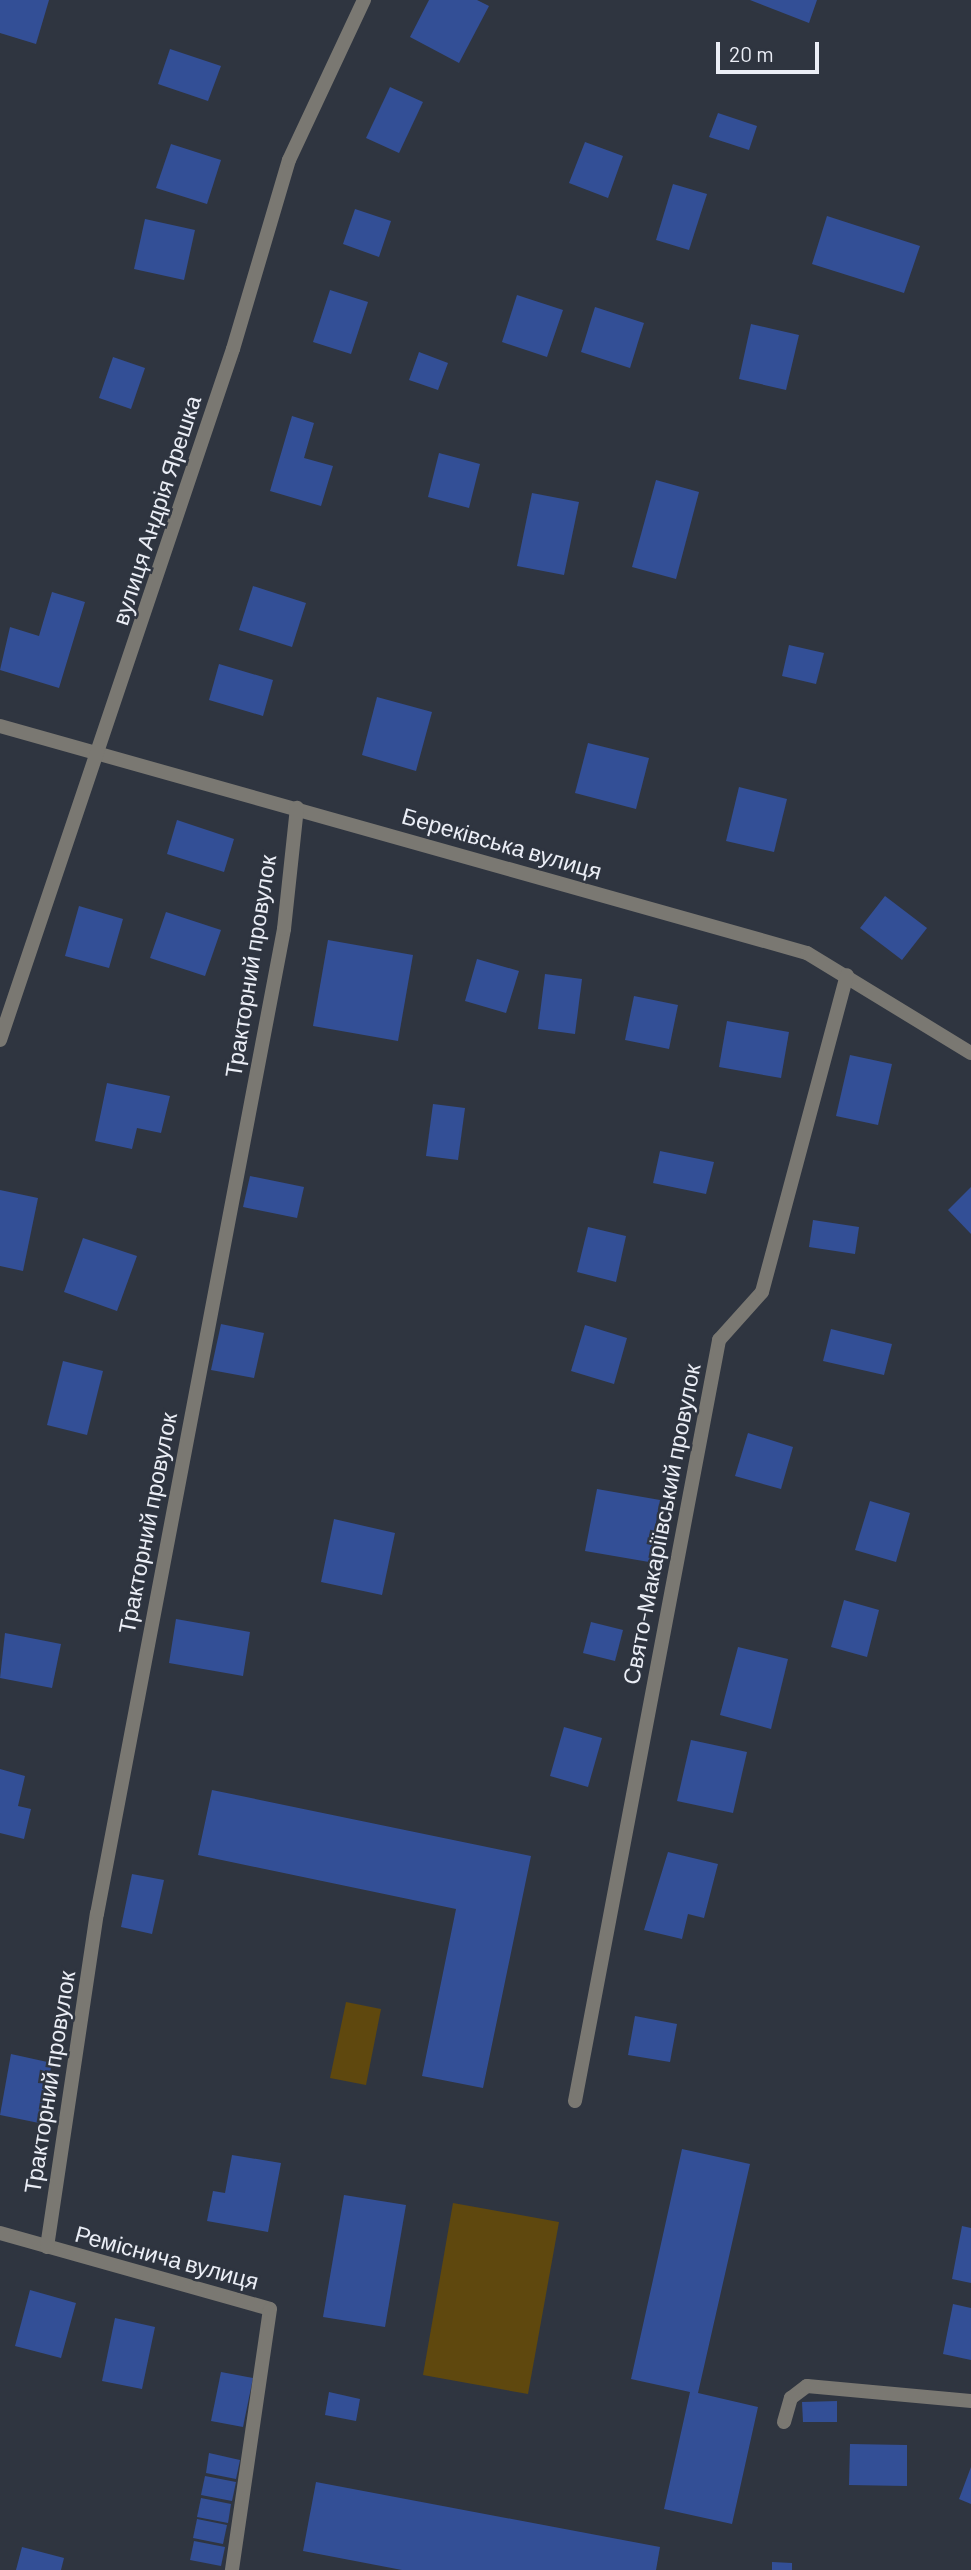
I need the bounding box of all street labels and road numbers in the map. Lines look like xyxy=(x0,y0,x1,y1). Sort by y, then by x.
street label: вулиця Андрія Ярешка xyxy=(106,392,206,628)
street label: Береківська вулиця xyxy=(399,801,605,885)
street label: Тракторний провулок xyxy=(219,853,281,1079)
street label: Свято-Макаріївський провулок xyxy=(616,1361,706,1687)
street label: Тракторний провулок xyxy=(112,1410,182,1636)
street label: Тракторний провулок xyxy=(18,1969,80,2195)
street label: Реміснича вулиця xyxy=(72,2219,262,2295)

